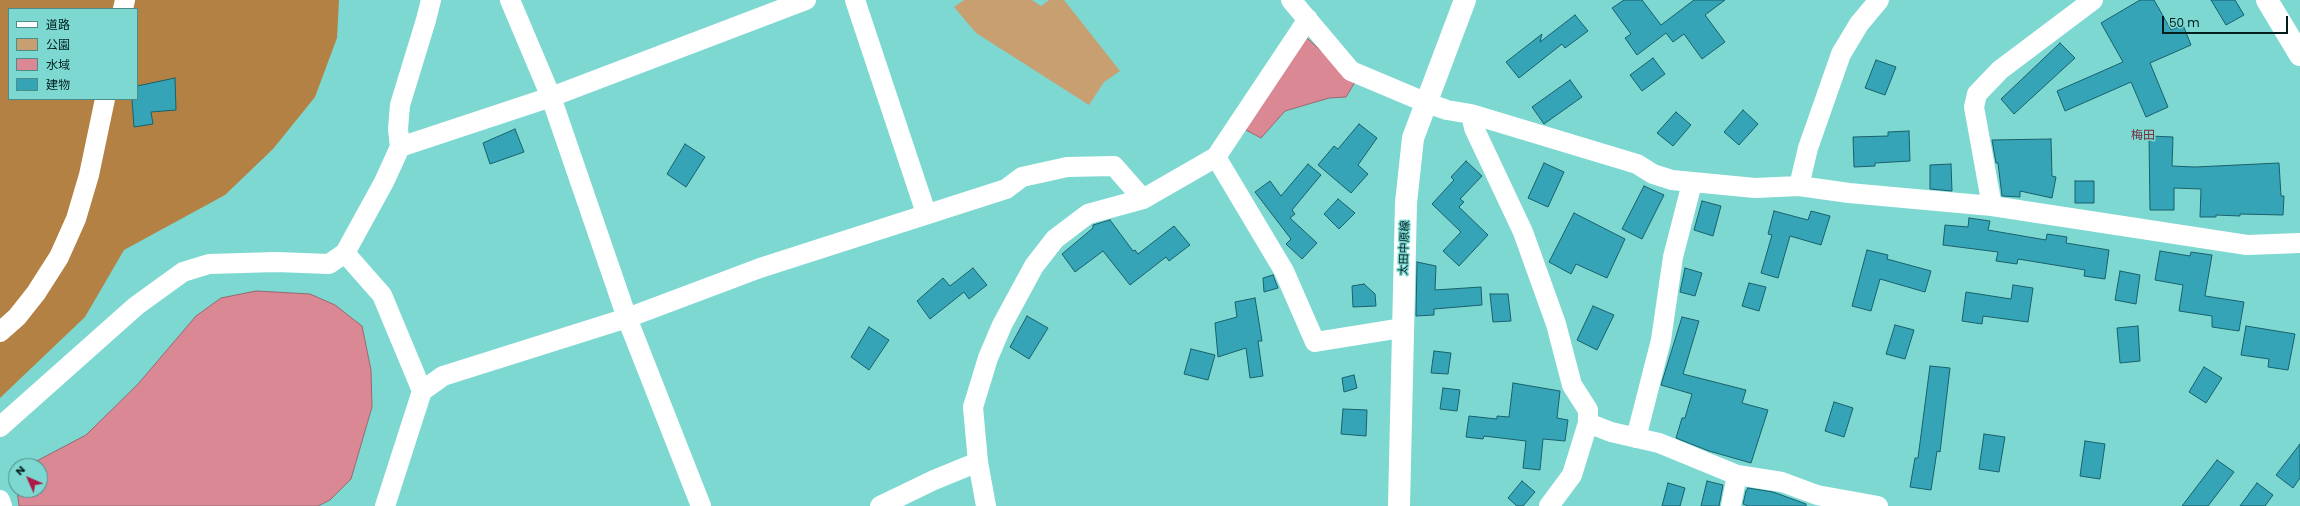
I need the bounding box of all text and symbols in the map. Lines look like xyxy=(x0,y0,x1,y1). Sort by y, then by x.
legend xyxy=(8,8,138,100)
scale bar xyxy=(2164,8,2290,34)
text: 50 m xyxy=(2169,14,2200,31)
text: 道路 xyxy=(46,16,70,33)
text: 公園 xyxy=(46,36,70,53)
text: 水域 xyxy=(46,56,70,73)
text: 建物 xyxy=(46,76,70,93)
district label: 梅田 xyxy=(2131,129,2155,143)
street label: 太田中原線 xyxy=(1397,220,1413,276)
north arrow xyxy=(8,458,48,498)
text: N xyxy=(12,462,29,479)

